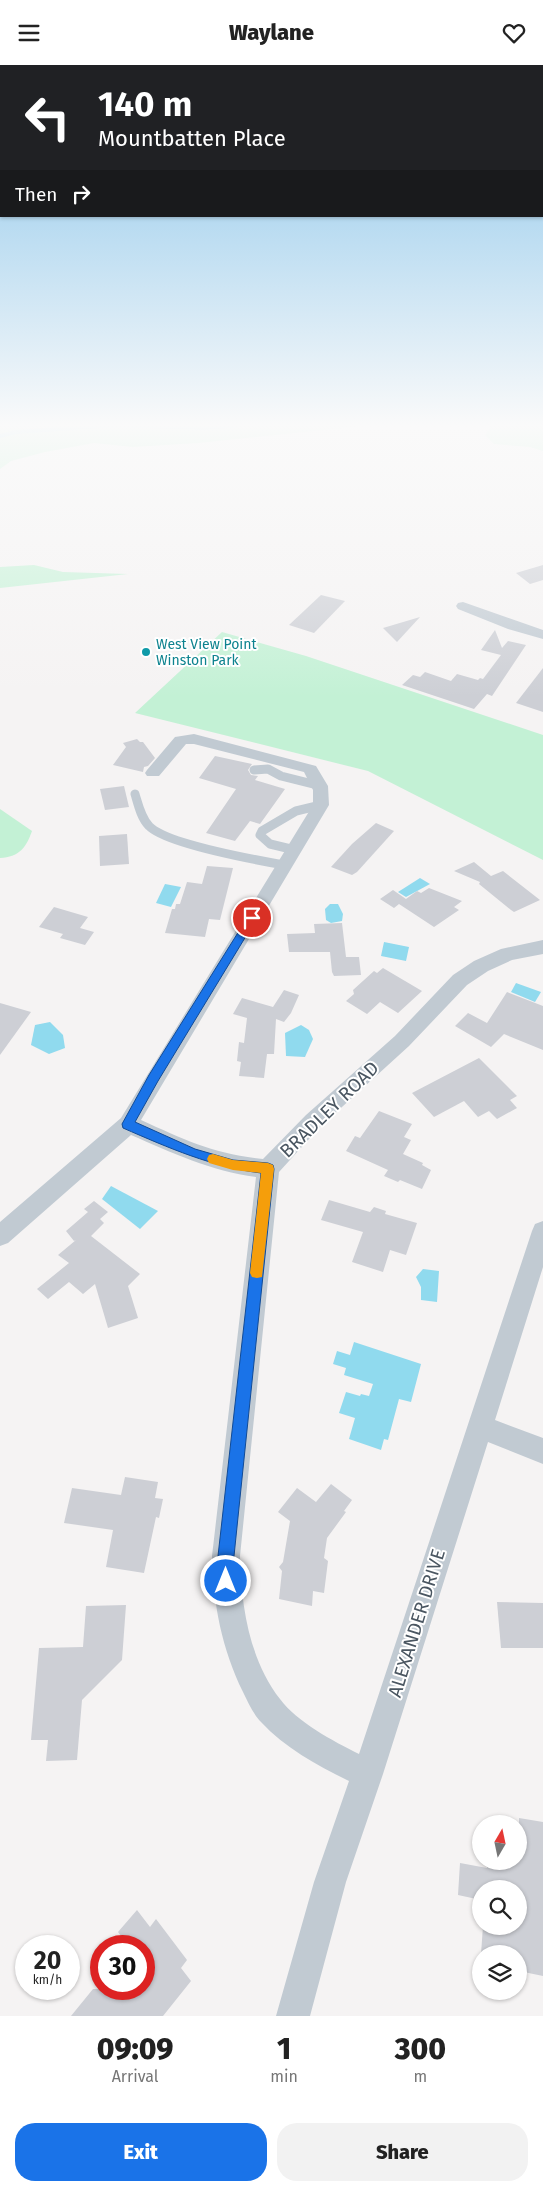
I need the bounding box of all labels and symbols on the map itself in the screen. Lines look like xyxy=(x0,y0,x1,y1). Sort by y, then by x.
place label: West View Point Winston Park xyxy=(156,636,258,669)
marker: West View Point Winston Park xyxy=(140,646,152,658)
pin xyxy=(231,897,273,939)
street label: BRADLEY ROAD xyxy=(275,1056,384,1162)
street label: ALEXANDER DRIVE xyxy=(383,1546,450,1700)
position arrow xyxy=(199,1554,251,1606)
north arrow xyxy=(472,1815,528,1870)
speed limit sign: 30 xyxy=(90,1935,155,2000)

